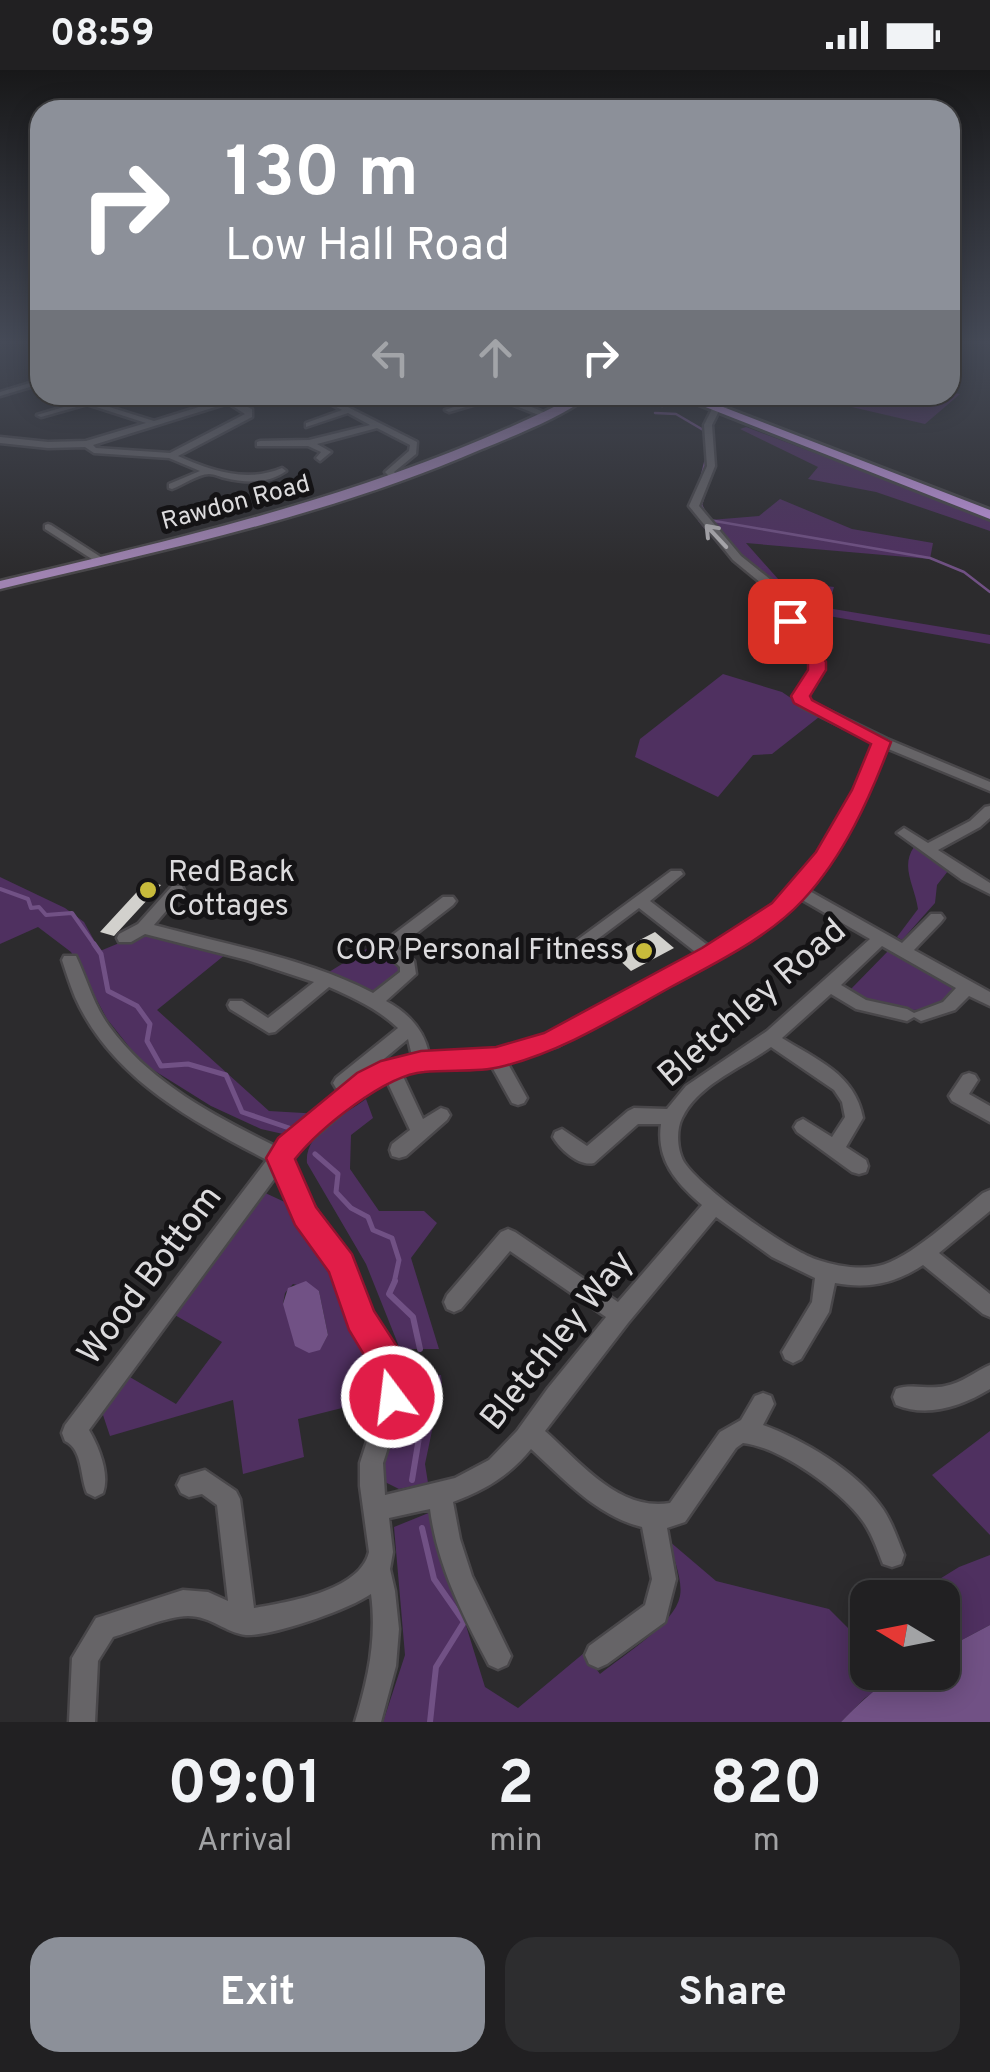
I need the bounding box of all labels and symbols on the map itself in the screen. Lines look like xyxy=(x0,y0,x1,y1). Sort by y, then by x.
street label: Rawdon Road xyxy=(158,469,314,539)
one-way arrow xyxy=(705,524,728,549)
pin xyxy=(748,579,833,664)
place label: Red Back Cottages xyxy=(168,855,295,926)
marker: Red Back Cottages xyxy=(137,879,159,901)
street label: Bletchley Road xyxy=(650,910,856,1098)
place label: COR Personal Fitness xyxy=(336,933,624,970)
marker: COR Personal Fitness xyxy=(633,940,655,962)
street label: Wood Bottom xyxy=(69,1177,233,1375)
street label: Bletchley Way xyxy=(472,1242,644,1440)
position arrow xyxy=(340,1345,444,1449)
north arrow xyxy=(850,1580,960,1690)

